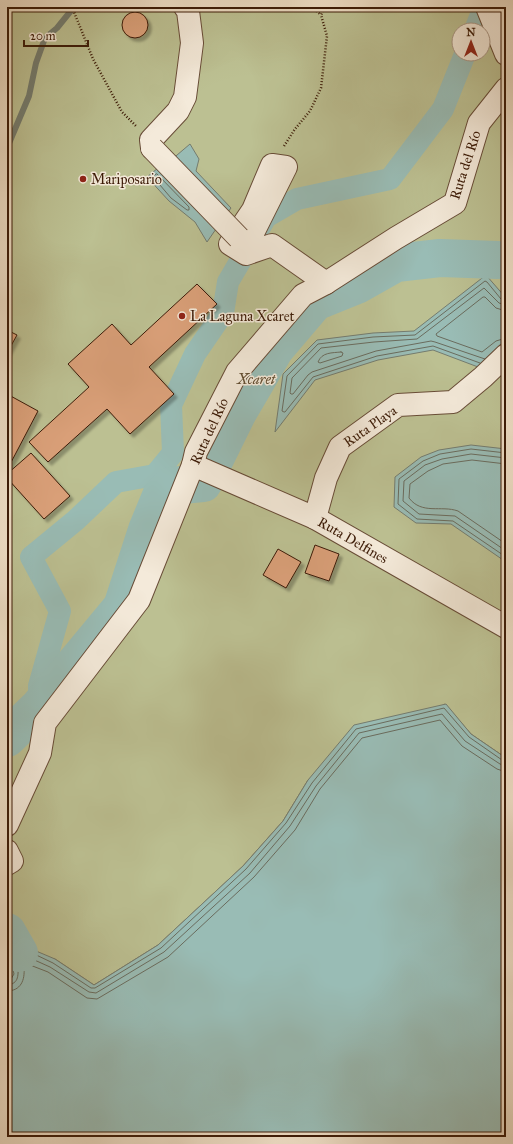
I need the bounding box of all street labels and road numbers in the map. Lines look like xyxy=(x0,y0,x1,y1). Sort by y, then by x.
street label: Ruta del Río xyxy=(446,129,485,202)
street label: Ruta del Río xyxy=(187,395,232,467)
street label: Ruta Playa xyxy=(340,402,400,451)
street label: Ruta Delfines xyxy=(315,513,391,567)

